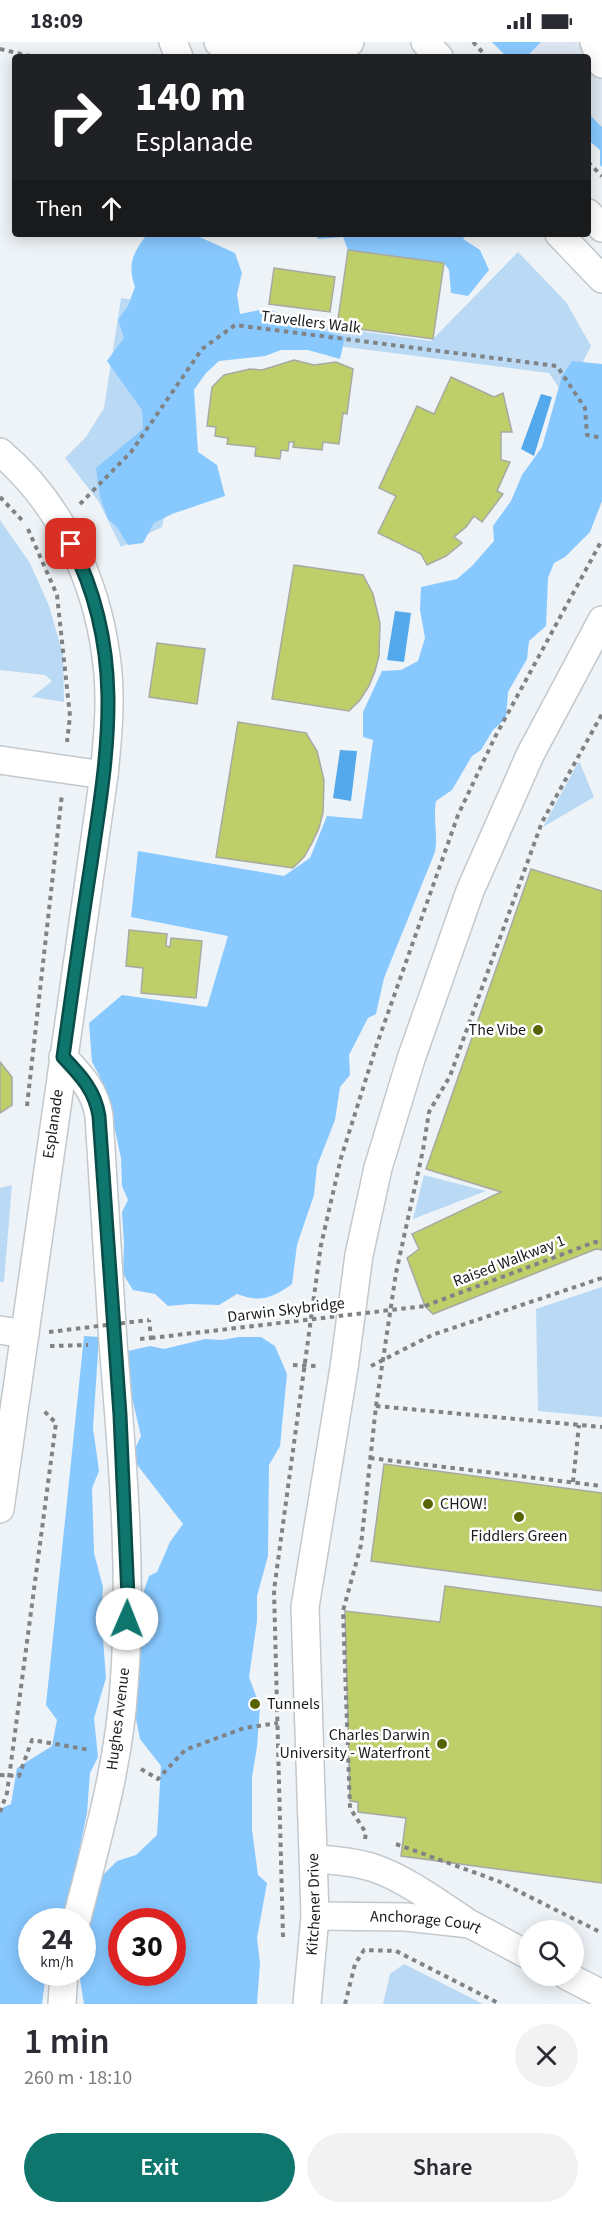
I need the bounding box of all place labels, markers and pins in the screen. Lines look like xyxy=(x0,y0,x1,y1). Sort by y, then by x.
pin xyxy=(45,518,96,569)
place label: The Vibe xyxy=(469,1019,526,1041)
marker: The Vibe xyxy=(531,1023,545,1037)
place label: CHOW! xyxy=(440,1493,487,1515)
marker: CHOW! xyxy=(421,1497,435,1511)
marker: Fiddlers Green xyxy=(512,1510,526,1524)
place label: Fiddlers Green xyxy=(471,1525,567,1547)
place label: Tunnels xyxy=(267,1693,320,1715)
marker: Tunnels xyxy=(248,1697,262,1711)
place label: Charles Darwin University - Waterfront xyxy=(280,1724,431,1764)
marker: Charles Darwin University - Waterfront xyxy=(435,1737,449,1751)

